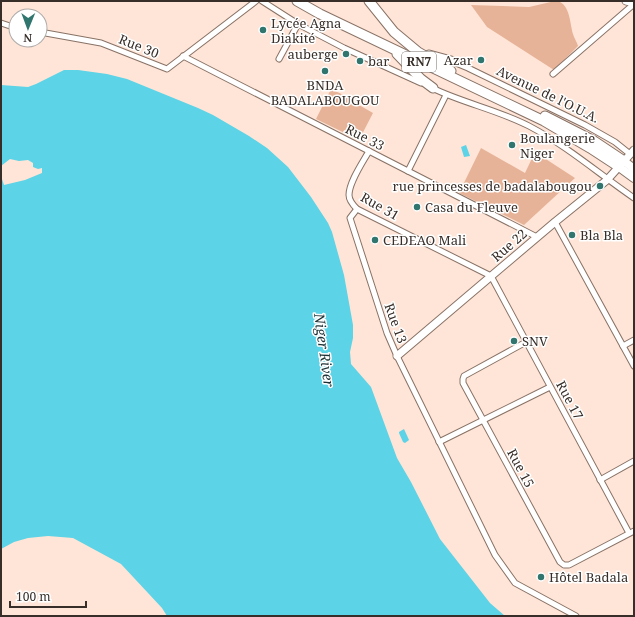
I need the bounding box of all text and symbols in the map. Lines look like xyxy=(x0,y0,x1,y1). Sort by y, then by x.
north arrow xyxy=(8,8,48,48)
place label: Lycée Agna Diakité xyxy=(271,14,341,47)
marker: Lycée Agna Diakité xyxy=(258,25,268,35)
street label: Rue 30 xyxy=(116,30,162,62)
text: N xyxy=(23,31,32,46)
place label: auberge xyxy=(287,45,338,63)
marker: auberge xyxy=(341,49,351,59)
place label: Azar xyxy=(444,51,473,69)
place label: bar xyxy=(368,52,389,70)
road number: RN7 xyxy=(402,52,436,72)
marker: Azar xyxy=(476,55,486,65)
marker: bar xyxy=(355,56,365,66)
street label: Avenue de l'O.U.A. xyxy=(494,61,602,127)
marker: BNDA BADALABOUGOU xyxy=(320,66,330,76)
place label: BNDA BADALABOUGOU xyxy=(271,76,380,109)
street label: Rue 33 xyxy=(342,120,388,154)
place label: Boulangerie Niger xyxy=(520,129,595,162)
marker: Boulangerie Niger xyxy=(507,140,517,150)
place label: rue princesses de badalabougou xyxy=(393,177,592,195)
marker: rue princesses de badalabougou xyxy=(595,181,605,191)
street label: Rue 31 xyxy=(357,188,403,224)
place label: Casa du Fleuve xyxy=(425,198,518,216)
marker: Casa du Fleuve xyxy=(412,202,422,212)
street label: Rue 22 xyxy=(487,225,531,265)
place label: Bla Bla xyxy=(580,226,623,244)
marker: Bla Bla xyxy=(567,230,577,240)
place label: CEDEAO Mali xyxy=(383,231,466,249)
marker: CEDEAO Mali xyxy=(370,235,380,245)
street label: Rue 13 xyxy=(380,300,412,346)
water label: Niger River xyxy=(310,311,339,389)
place label: SNV xyxy=(522,332,548,350)
marker: SNV xyxy=(509,336,519,346)
street label: Rue 17 xyxy=(552,377,588,423)
street label: Rue 15 xyxy=(503,445,539,491)
place label: Hôtel Badala xyxy=(549,568,628,586)
marker: Hôtel Badala xyxy=(536,572,546,582)
scale bar xyxy=(10,583,86,609)
text: 100 m xyxy=(16,588,51,605)

